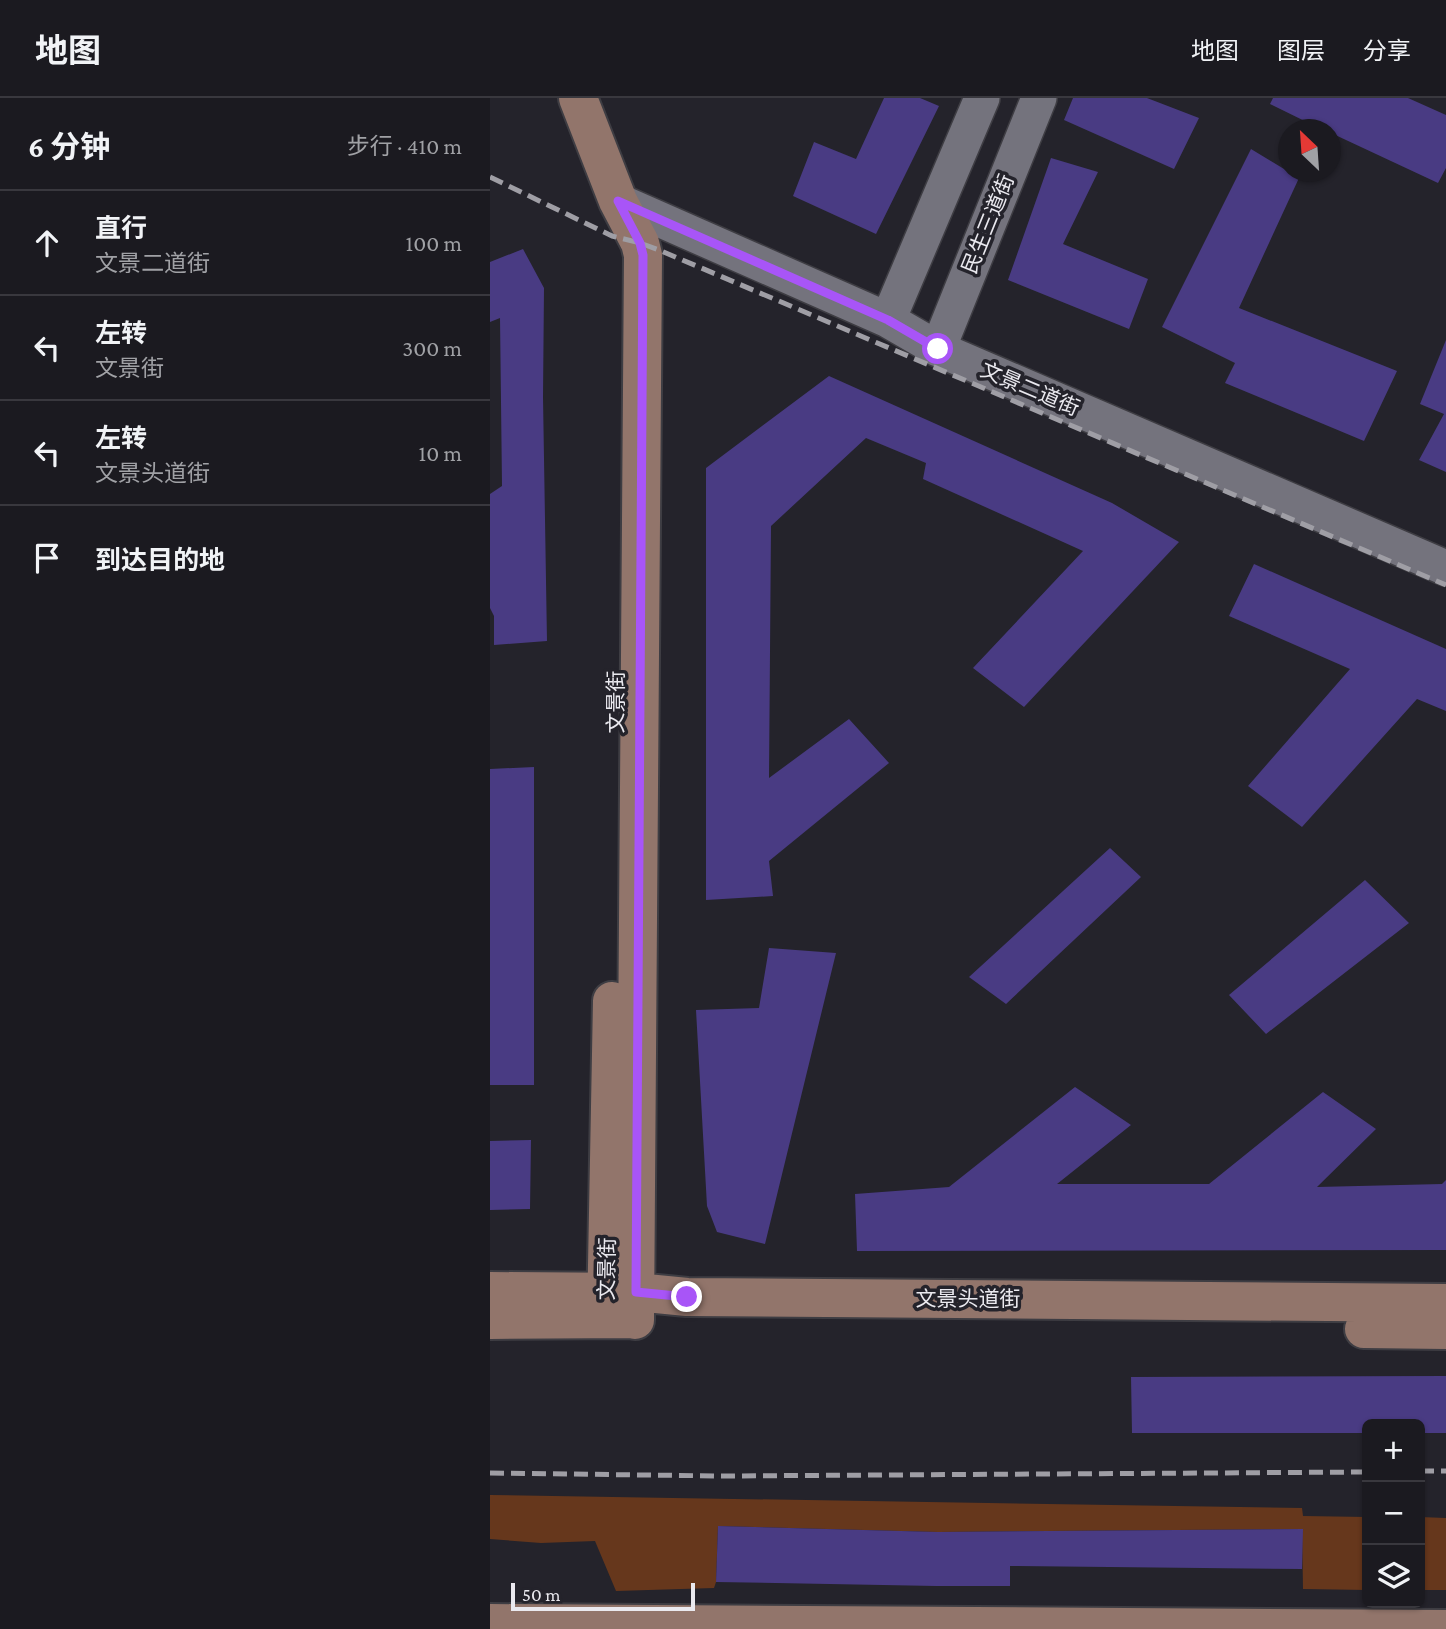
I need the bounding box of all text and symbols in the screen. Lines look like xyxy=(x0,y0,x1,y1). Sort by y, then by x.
text: 地图 xyxy=(35,32,101,69)
text: 地图 xyxy=(1191,37,1239,64)
text: 图层 xyxy=(1277,37,1325,64)
text: 分享 xyxy=(1363,37,1411,64)
north arrow xyxy=(1278,119,1341,182)
text: 6 分钟 xyxy=(28,130,110,163)
text: 步行 · 410 m xyxy=(347,133,462,159)
street label: 民生三道街 xyxy=(957,171,1019,277)
text: 直行 xyxy=(95,214,147,243)
icon: ahead xyxy=(28,224,66,262)
text: 100 m xyxy=(406,230,462,256)
text: 文景二道街 xyxy=(95,250,210,276)
text: 左转 xyxy=(95,319,147,348)
icon: left xyxy=(28,329,66,367)
route start xyxy=(922,333,953,364)
text: 300 m xyxy=(402,335,462,361)
text: 文景街 xyxy=(95,355,164,381)
street label: 文景二道街 xyxy=(977,357,1083,421)
text: 左转 xyxy=(95,424,147,453)
icon: left xyxy=(28,434,66,472)
text: 10 m xyxy=(419,440,462,466)
text: 文景头道街 xyxy=(95,460,210,486)
icon: arrive xyxy=(28,539,66,577)
text: 到达目的地 xyxy=(95,546,225,575)
street label: 文景街 xyxy=(604,671,628,734)
street label: 文景街 xyxy=(594,1237,620,1301)
route end xyxy=(671,1281,702,1312)
street label: 文景头道街 xyxy=(916,1287,1021,1311)
map controls xyxy=(1362,1419,1425,1608)
button: + xyxy=(1362,1419,1425,1482)
button: − xyxy=(1362,1482,1425,1545)
button: layers xyxy=(1362,1545,1425,1608)
scale bar xyxy=(511,1580,695,1612)
text: 50 m xyxy=(522,1584,561,1605)

